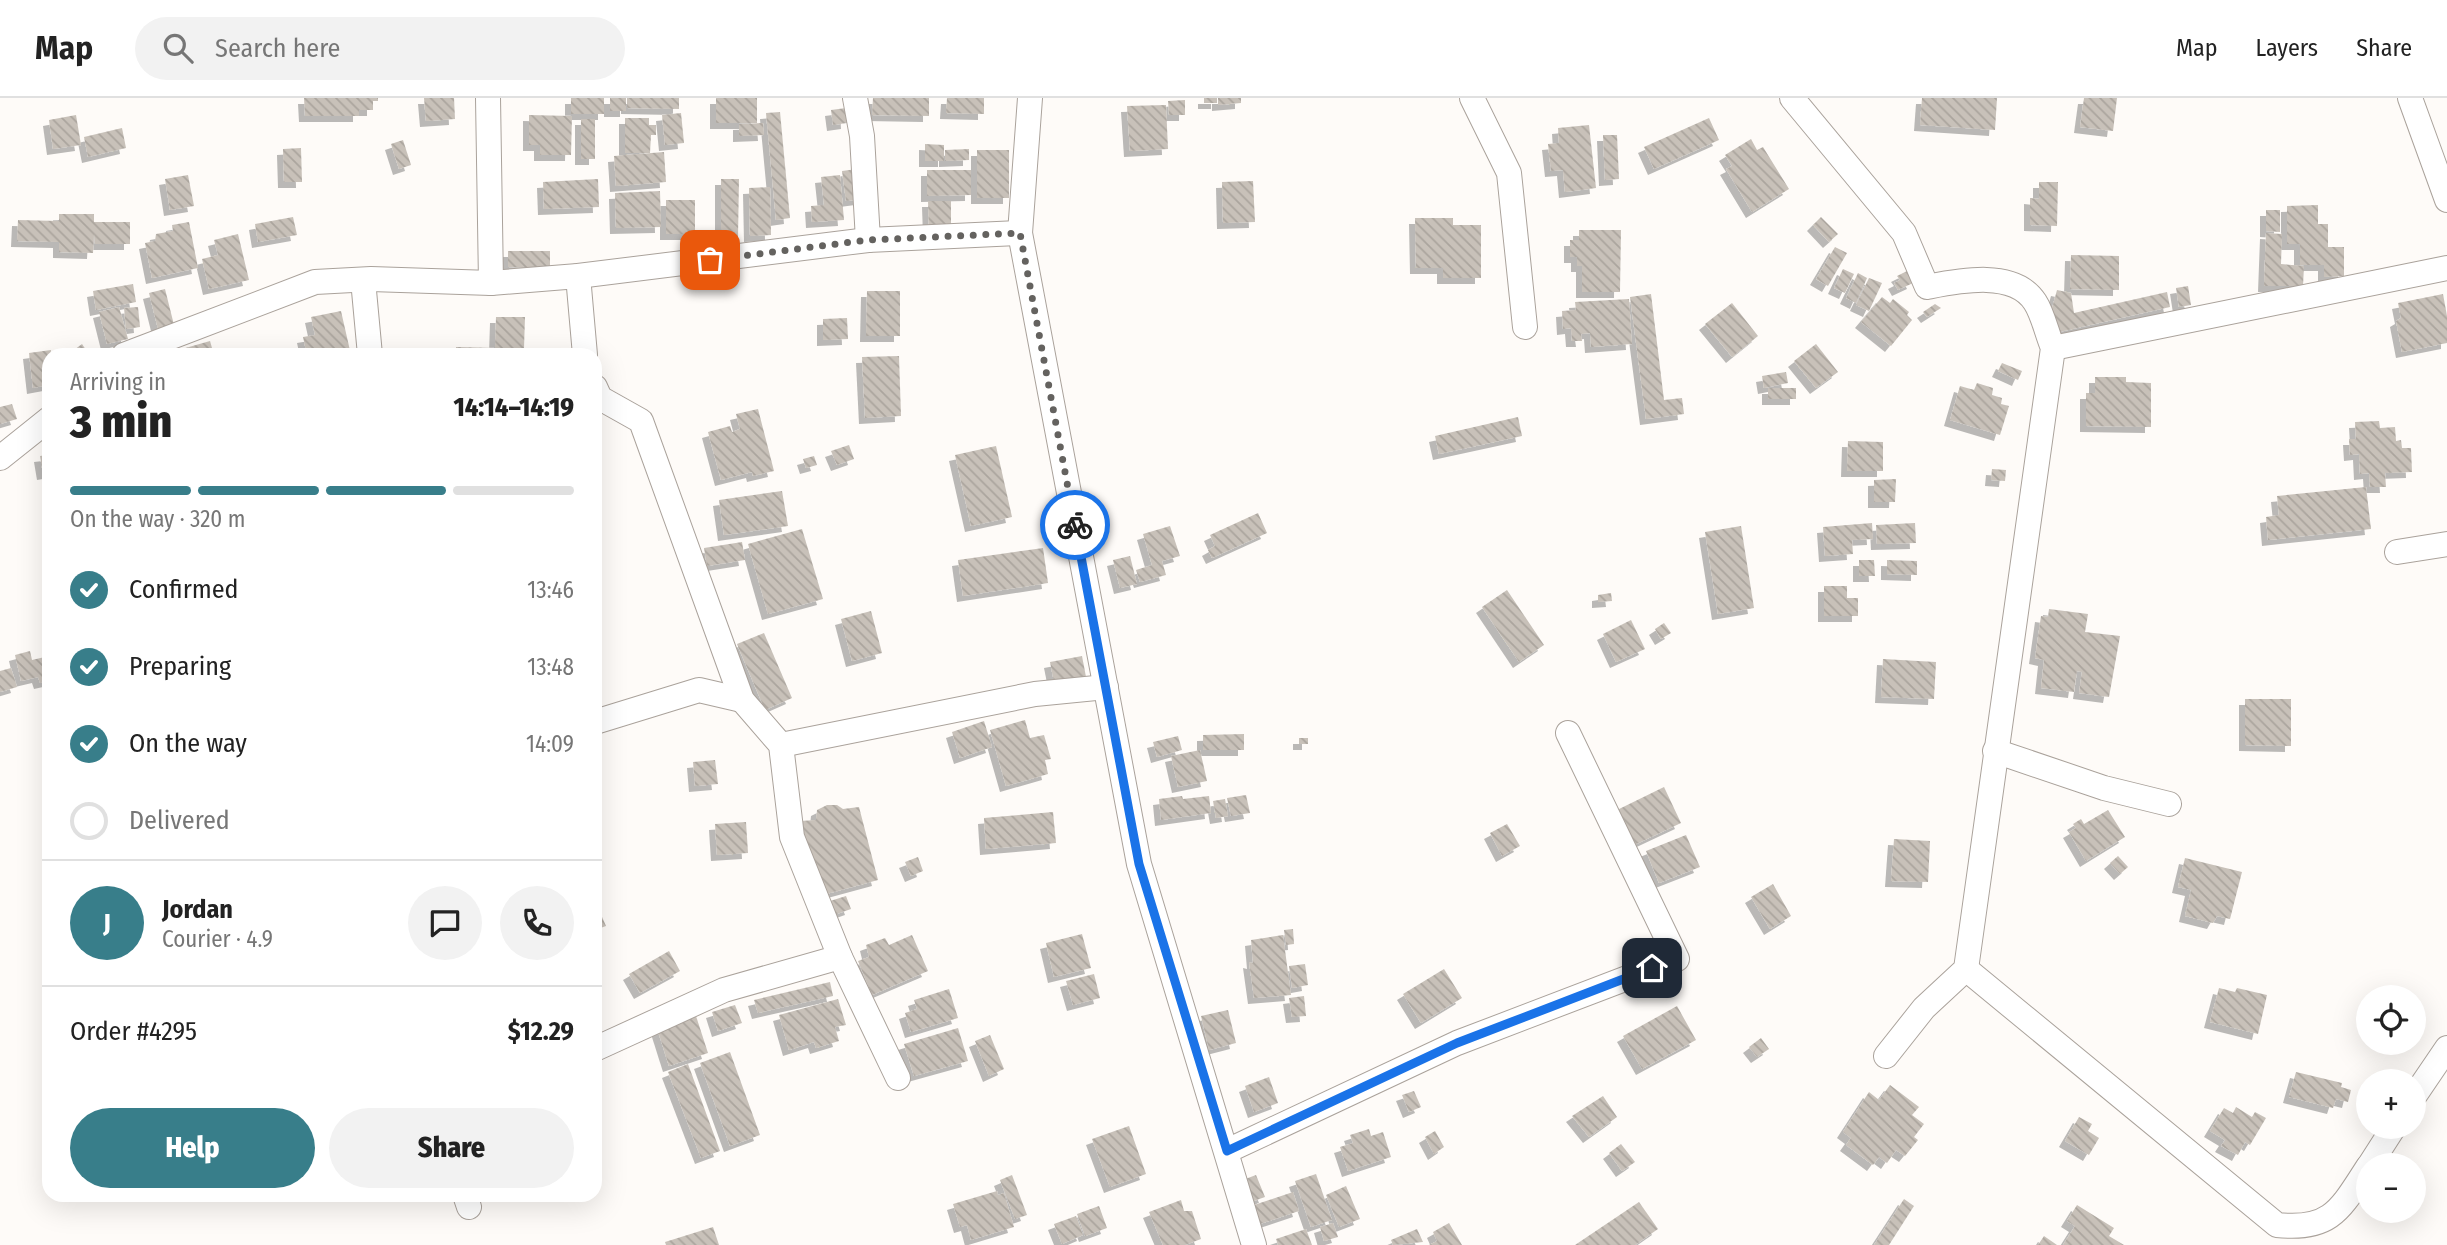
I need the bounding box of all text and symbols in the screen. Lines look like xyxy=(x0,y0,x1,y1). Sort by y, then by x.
search box xyxy=(135,17,625,80)
text: Map xyxy=(35,28,93,68)
icon: search xyxy=(159,29,197,67)
text: Search here xyxy=(215,33,340,64)
text: Map xyxy=(2176,34,2218,62)
text: Layers xyxy=(2256,34,2318,62)
text: Share xyxy=(2356,34,2412,62)
pin xyxy=(680,230,740,290)
icon: bag xyxy=(691,241,729,279)
text: Arriving in xyxy=(70,368,166,396)
text: 14:14–14:19 xyxy=(453,392,574,423)
text: 3 min xyxy=(70,394,172,449)
courier xyxy=(1040,490,1110,560)
text: On the way · 320 m xyxy=(70,505,245,533)
icon: bike xyxy=(1056,506,1094,544)
icon: check xyxy=(70,571,108,609)
text: Confirmed xyxy=(129,574,239,605)
text: 13:46 xyxy=(527,576,574,604)
icon: check xyxy=(70,648,108,686)
text: Preparing xyxy=(129,651,231,682)
text: 13:48 xyxy=(527,653,574,681)
icon: check xyxy=(70,725,108,763)
text: On the way xyxy=(129,728,247,759)
text: 14:09 xyxy=(526,730,574,758)
text: Delivered xyxy=(129,805,230,836)
button: chat xyxy=(408,886,482,960)
button: phone xyxy=(500,886,574,960)
text: Jordan xyxy=(162,894,233,925)
text: J xyxy=(103,908,111,939)
text: Courier · 4.9 xyxy=(162,925,273,953)
pin xyxy=(1622,938,1682,998)
icon: home xyxy=(1633,949,1671,987)
map controls xyxy=(2356,985,2426,1223)
button: locate xyxy=(2356,985,2426,1055)
text: Order #4295 xyxy=(70,1016,197,1047)
text: $12.29 xyxy=(508,1016,574,1047)
button: + xyxy=(2356,1069,2426,1139)
button: Help xyxy=(70,1108,315,1188)
button: Share xyxy=(329,1108,574,1188)
button: − xyxy=(2356,1153,2426,1223)

